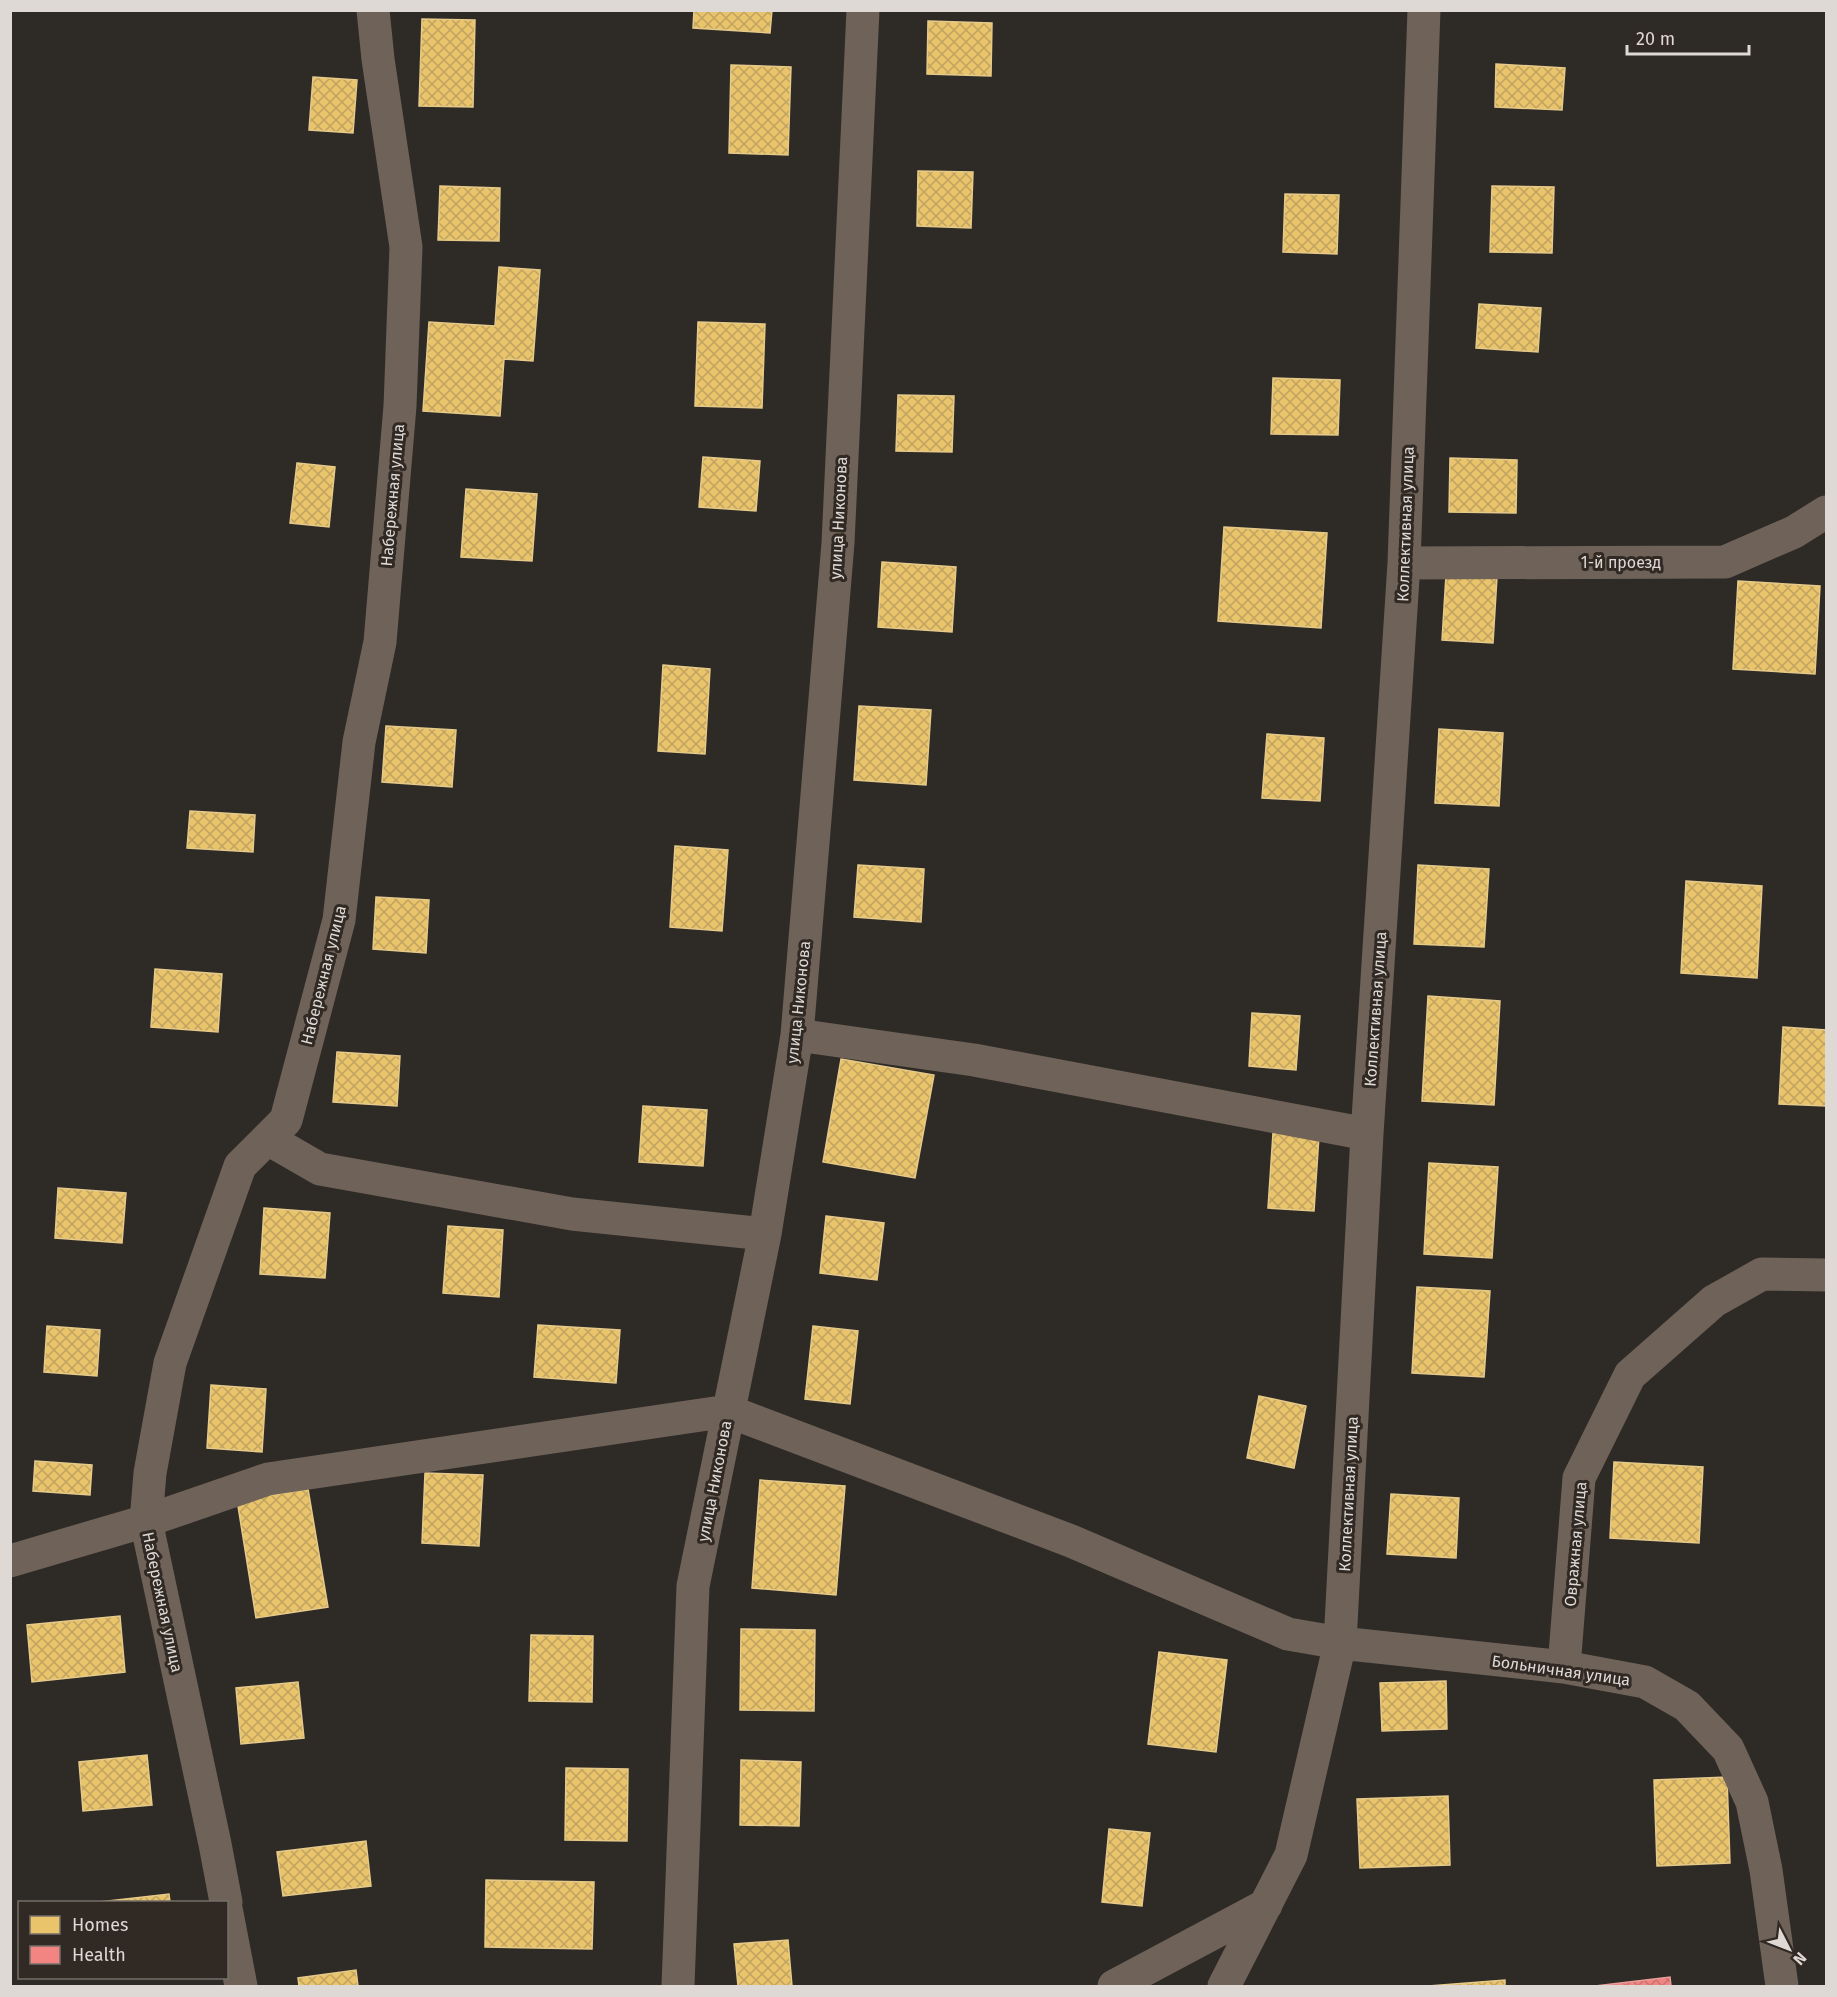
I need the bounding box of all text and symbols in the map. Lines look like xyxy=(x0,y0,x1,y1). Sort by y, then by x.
scale bar xyxy=(1627,18,1748,56)
text: 20 m xyxy=(1636,28,1675,50)
street label: Набережная улица xyxy=(377,423,408,567)
street label: Коллективная улица xyxy=(1393,446,1418,602)
street label: улица Никонова xyxy=(826,456,851,580)
street label: 1-й проезд xyxy=(1581,553,1661,572)
street label: Набережная улица xyxy=(297,903,350,1047)
street label: Коллективная улица xyxy=(1361,931,1390,1087)
street label: улица Никонова xyxy=(783,940,814,1064)
street label: Коллективная улица xyxy=(1335,1416,1362,1572)
street label: улица Никонова xyxy=(693,1419,736,1543)
street label: Овражная улица xyxy=(1561,1481,1590,1607)
street label: Набережная улица xyxy=(138,1530,187,1674)
street label: Больничная улица xyxy=(1490,1651,1631,1690)
legend xyxy=(18,1901,228,1979)
text: Homes xyxy=(72,1914,128,1936)
north arrow xyxy=(1759,1919,1819,1979)
text: Health xyxy=(72,1944,126,1966)
text: N xyxy=(1789,1948,1810,1969)

